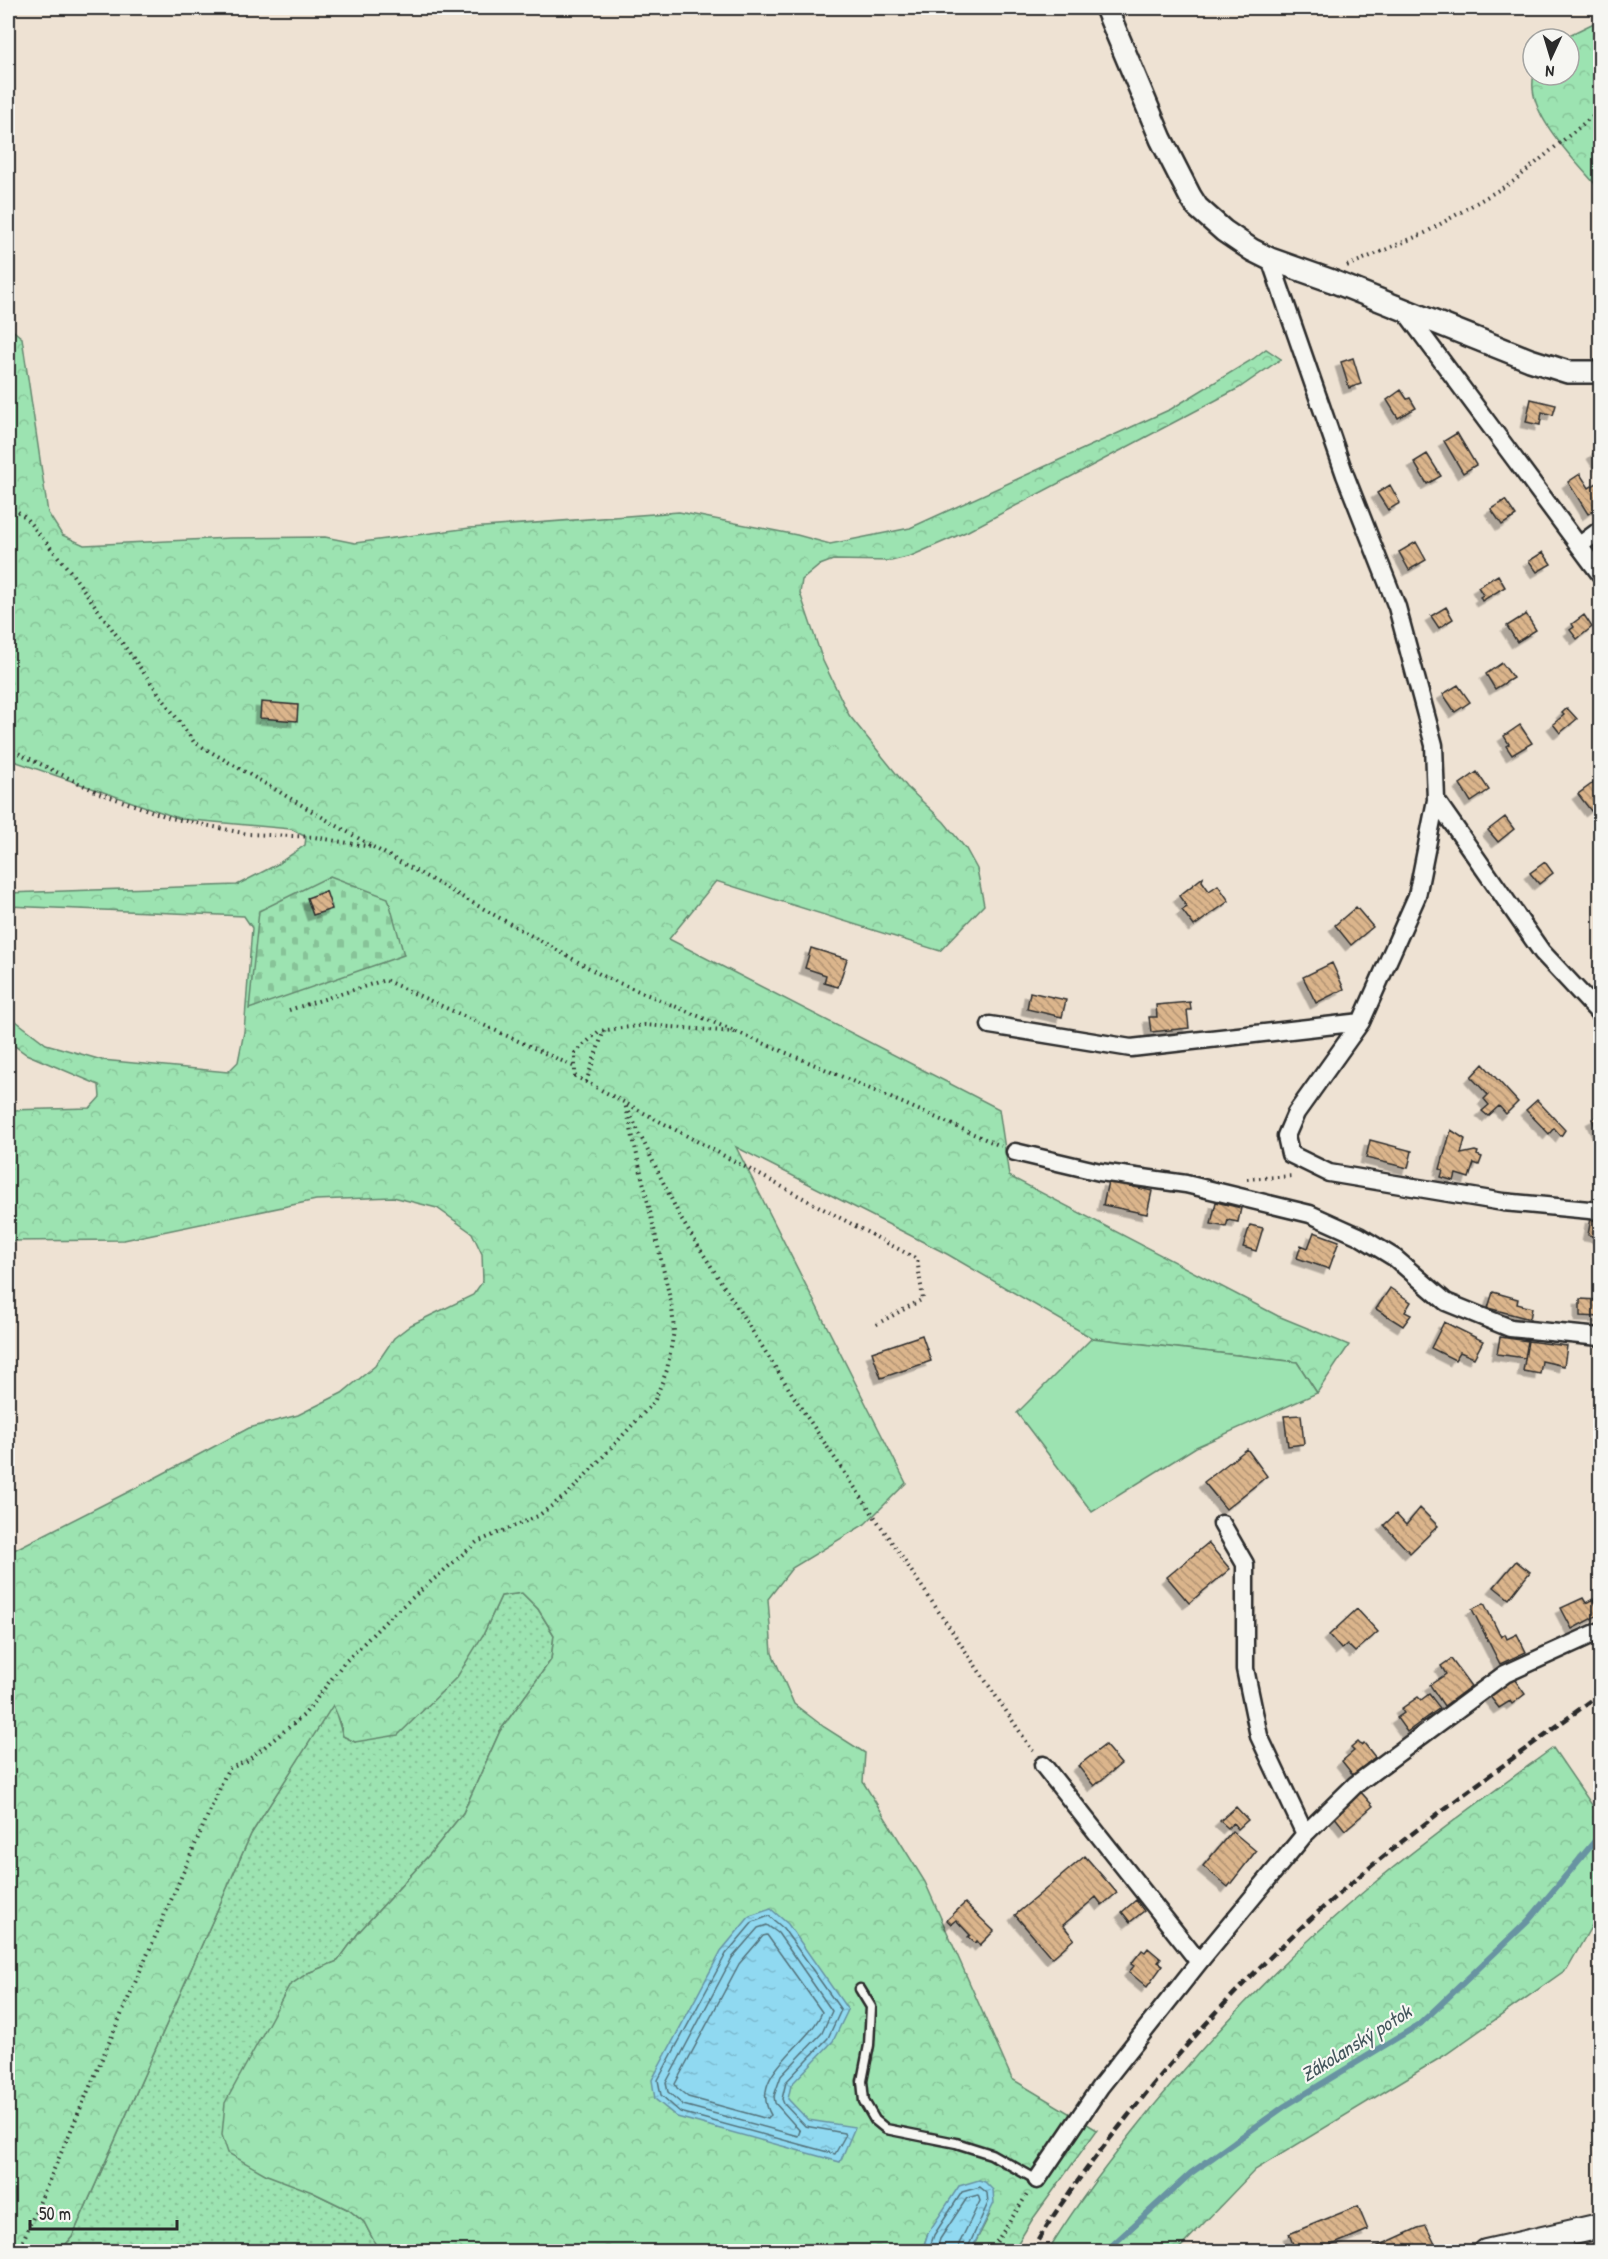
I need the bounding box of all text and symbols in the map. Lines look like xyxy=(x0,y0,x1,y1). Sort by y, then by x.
north arrow xyxy=(1521,27,1581,87)
text: N xyxy=(1544,61,1555,83)
water label: Zákolanský potok xyxy=(1295,1997,1418,2088)
scale bar xyxy=(30,2193,177,2231)
text: 50 m xyxy=(39,2201,71,2226)

